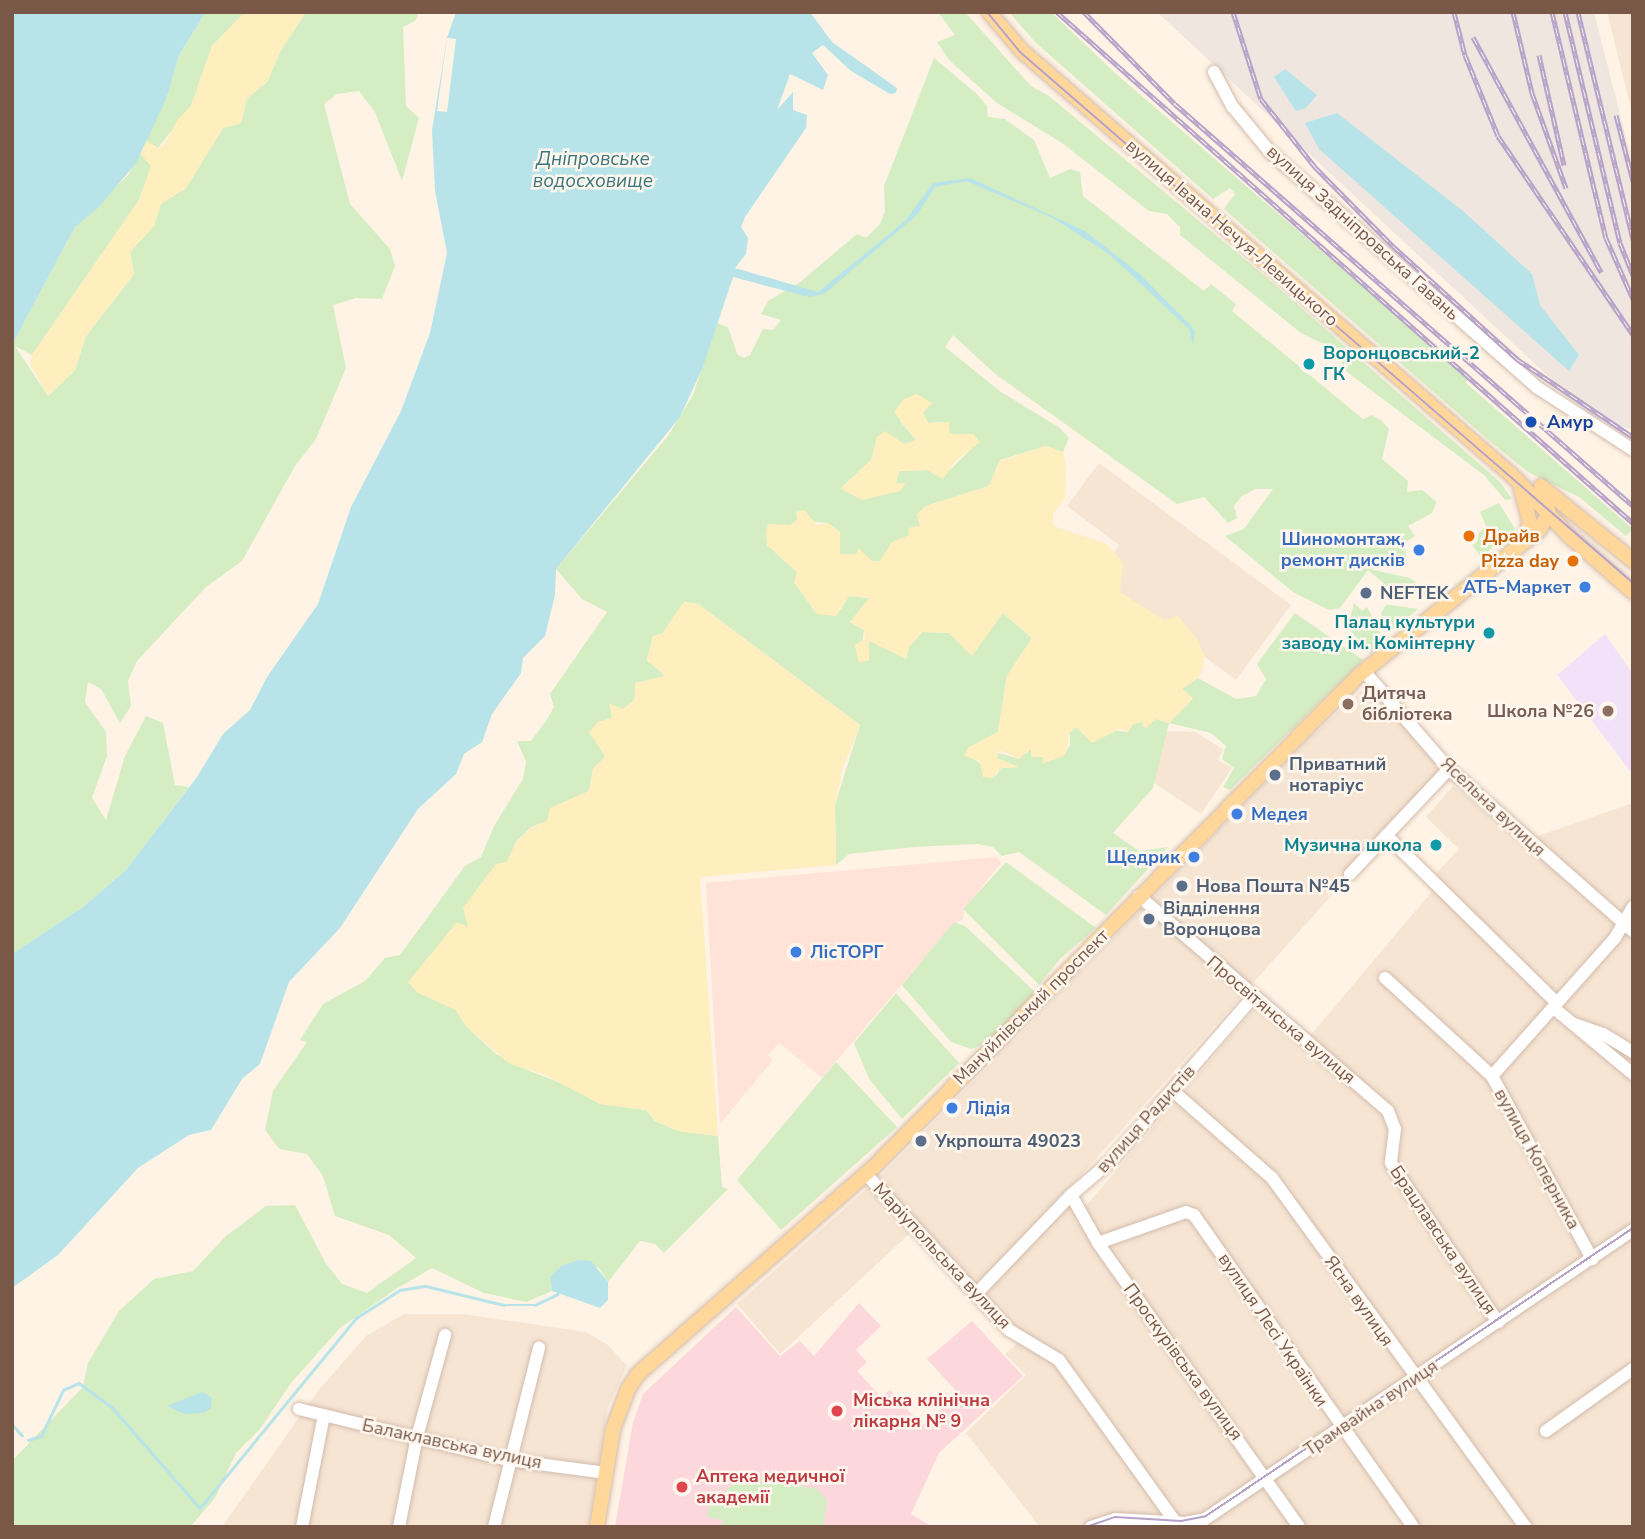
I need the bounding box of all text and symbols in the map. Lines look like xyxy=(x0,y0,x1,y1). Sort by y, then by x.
street label: вулиця Івана Нечуя-Левицького xyxy=(1121,135,1343,331)
street label: вулиця Задніпровська Гавань xyxy=(1262,141,1464,325)
water label: Дніпровське водосховище xyxy=(533,149,653,193)
place label: Воронцовський-2 ГК xyxy=(1323,343,1480,386)
marker: Воронцовський-2 ГК xyxy=(1301,356,1317,372)
place label: Амур xyxy=(1547,411,1593,433)
marker: Амур xyxy=(1521,412,1541,432)
place label: Драйв xyxy=(1483,525,1540,547)
marker: Драйв xyxy=(1461,528,1477,544)
place label: Шиномонтаж, ремонт дисків xyxy=(1281,529,1405,572)
marker: Шиномонтаж, ремонт дисків xyxy=(1411,542,1427,558)
place label: Pizza day xyxy=(1481,550,1559,572)
marker: Pizza day xyxy=(1565,553,1581,569)
place label: АТБ-Маркет xyxy=(1463,576,1571,598)
marker: АТБ-Маркет xyxy=(1577,579,1593,595)
place label: NEFTEK xyxy=(1380,582,1448,604)
marker: NEFTEK xyxy=(1358,585,1374,601)
place label: Палац культури заводу ім. Комінтерну xyxy=(1282,612,1475,654)
marker: Палац культури заводу ім. Комінтерну xyxy=(1481,625,1497,641)
place label: Дитяча бібліотека xyxy=(1362,683,1453,726)
marker: Дитяча бібліотека xyxy=(1340,696,1356,712)
place label: Школа №26 xyxy=(1487,700,1594,722)
marker: Школа №26 xyxy=(1600,703,1616,719)
street label: Ясельна вулиця xyxy=(1436,753,1550,861)
place label: Приватний нотаріус xyxy=(1289,754,1386,796)
marker: Приватний нотаріус xyxy=(1267,767,1283,783)
place label: Медея xyxy=(1251,803,1308,825)
marker: Медея xyxy=(1229,806,1245,822)
place label: Музична школа xyxy=(1284,834,1422,856)
marker: Музична школа xyxy=(1428,837,1444,853)
place label: Щедрик xyxy=(1107,846,1180,868)
marker: Щедрик xyxy=(1186,849,1202,865)
place label: Нова Пошта №45 xyxy=(1196,875,1350,897)
marker: Нова Пошта №45 xyxy=(1174,878,1190,894)
place label: Відділення Воронцова xyxy=(1163,898,1261,940)
marker: Відділення Воронцова xyxy=(1141,911,1157,927)
street label: Мануйлівський проспект xyxy=(949,925,1113,1089)
place label: ЛісТОРГ xyxy=(810,941,884,963)
marker: ЛісТОРГ xyxy=(788,944,804,960)
street label: Просвітянська вулиця xyxy=(1202,951,1360,1089)
street label: вулиця Радистів xyxy=(1092,1061,1200,1177)
street label: вулиця Коперника xyxy=(1489,1085,1585,1233)
place label: Лідія xyxy=(966,1097,1010,1119)
marker: Лідія xyxy=(944,1100,960,1116)
place label: Укрпошта 49023 xyxy=(935,1130,1081,1152)
marker: Укрпошта 49023 xyxy=(913,1133,929,1149)
street label: Брацлавська вулиця xyxy=(1385,1161,1501,1319)
street label: Маріупольська вулиця xyxy=(869,1178,1015,1334)
street label: вулиця Лесі Українки xyxy=(1214,1249,1332,1411)
street label: Ясна вулиця xyxy=(1320,1252,1398,1350)
street label: Проскурівська вулиця xyxy=(1119,1279,1247,1445)
street label: Трамвайна вулиця xyxy=(1300,1355,1442,1461)
place label: Міська клінічна лікарня № 9 xyxy=(853,1390,990,1432)
marker: Міська клінічна лікарня № 9 xyxy=(827,1401,847,1421)
street label: Балаклавська вулиця xyxy=(360,1414,544,1474)
place label: Аптека медичної академії xyxy=(696,1466,845,1508)
marker: Аптека медичної академії xyxy=(674,1479,690,1495)

